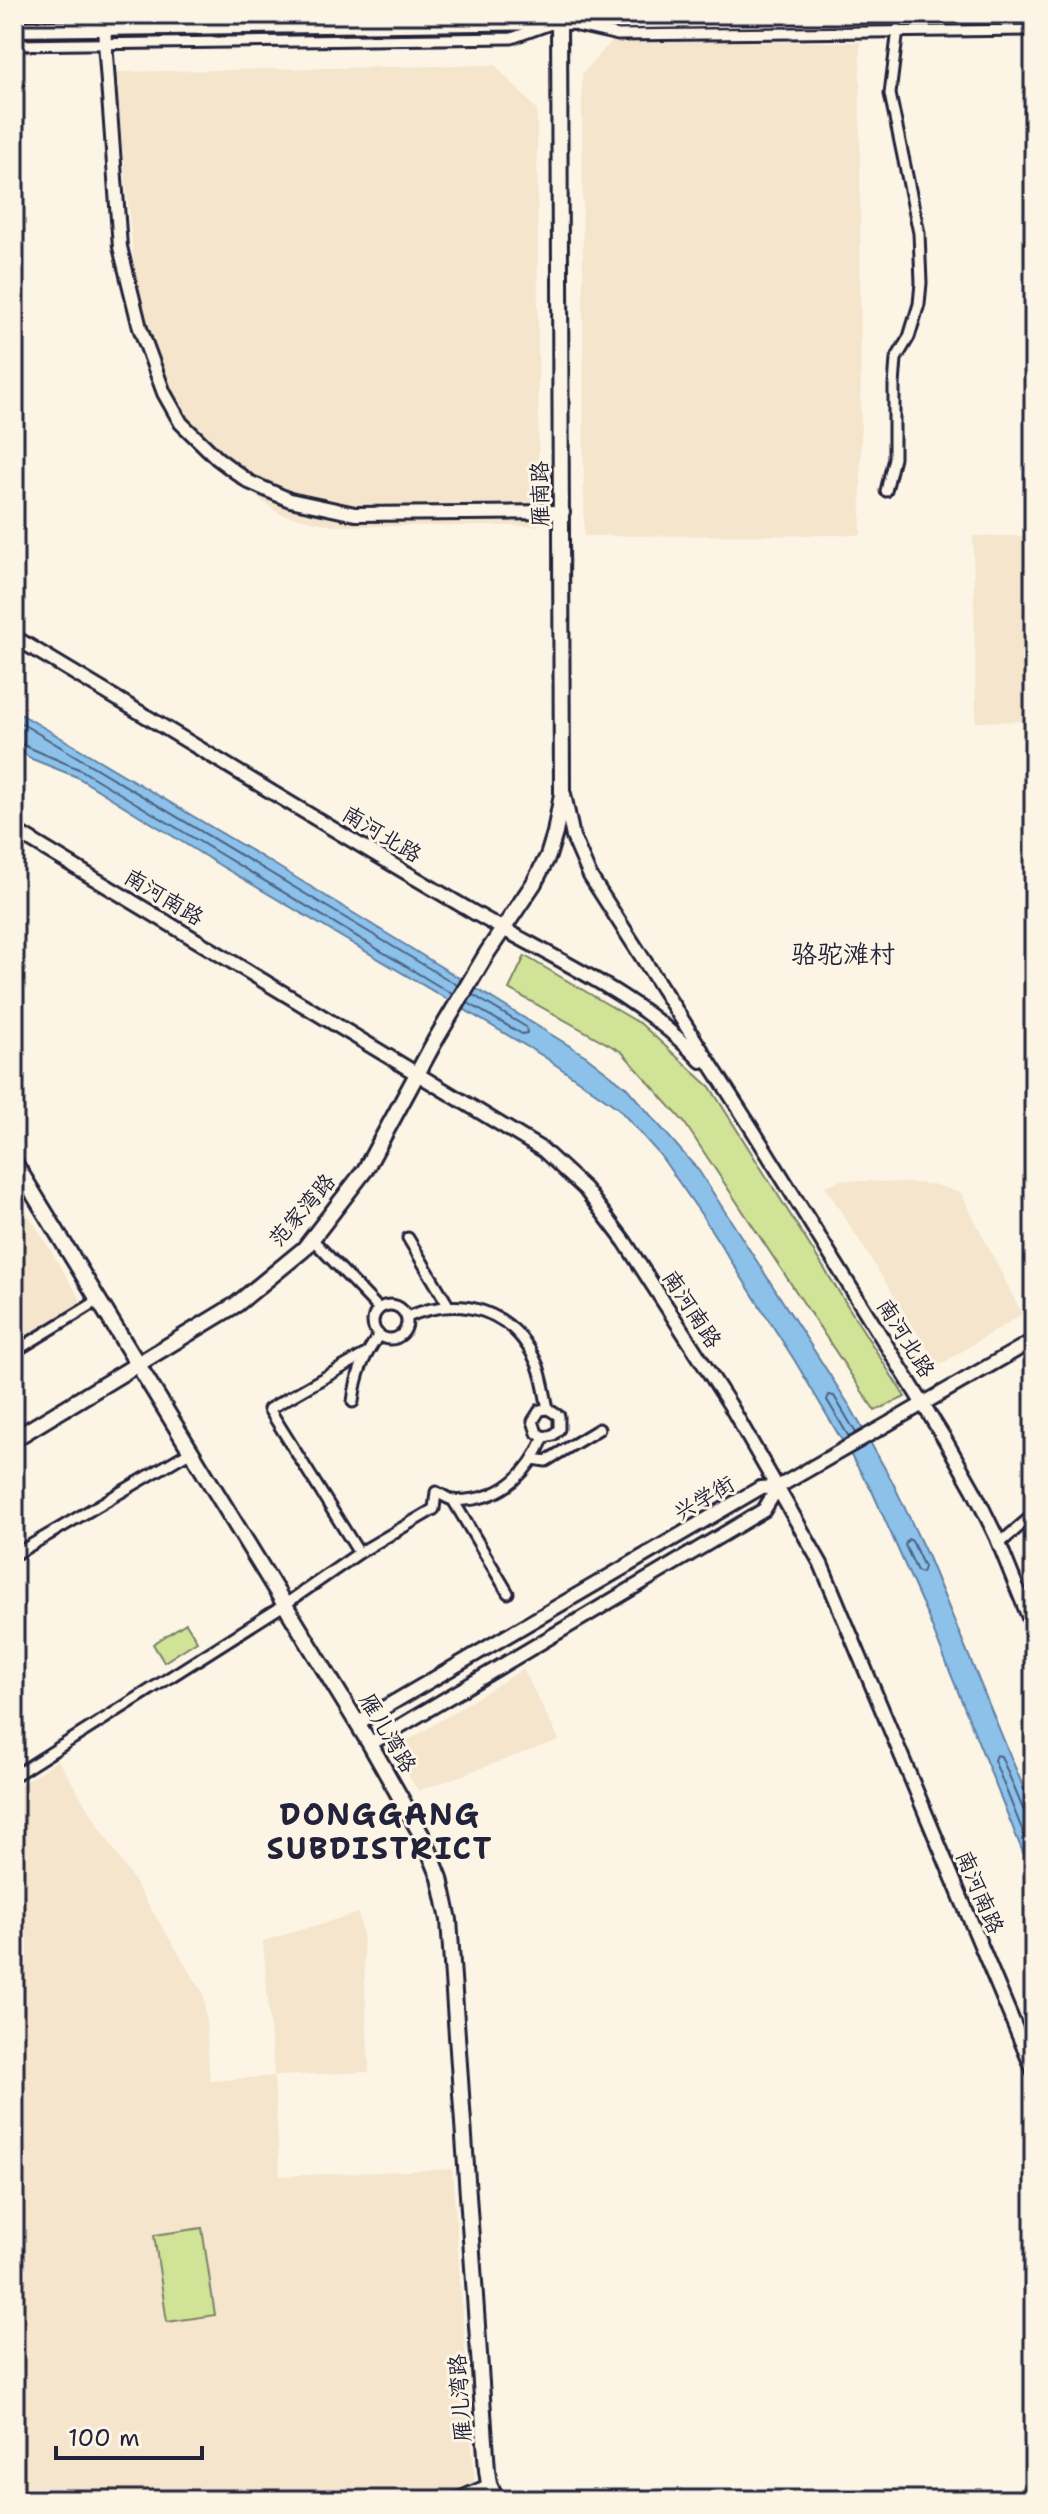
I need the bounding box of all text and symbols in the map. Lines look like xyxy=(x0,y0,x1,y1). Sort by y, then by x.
street label: 雁南路 xyxy=(525,461,555,527)
street label: 南河北路 xyxy=(337,799,427,869)
street label: 南河南路 xyxy=(119,862,209,932)
district label: 骆驼滩村 xyxy=(791,936,895,971)
street label: 范家湾路 xyxy=(262,1167,342,1253)
street label: 南河南路 xyxy=(656,1264,728,1354)
street label: 南河北路 xyxy=(870,1293,942,1383)
street label: 兴学街 xyxy=(668,1469,740,1527)
street label: 雁儿湾路 xyxy=(353,1688,423,1778)
district label: DONGGANG SUBDISTRICT xyxy=(267,1794,493,1869)
street label: 南河南路 xyxy=(949,1846,1011,1938)
street label: 雁儿湾路 xyxy=(442,2353,478,2443)
scale bar xyxy=(56,2410,202,2460)
text: 100 m xyxy=(68,2422,140,2454)

